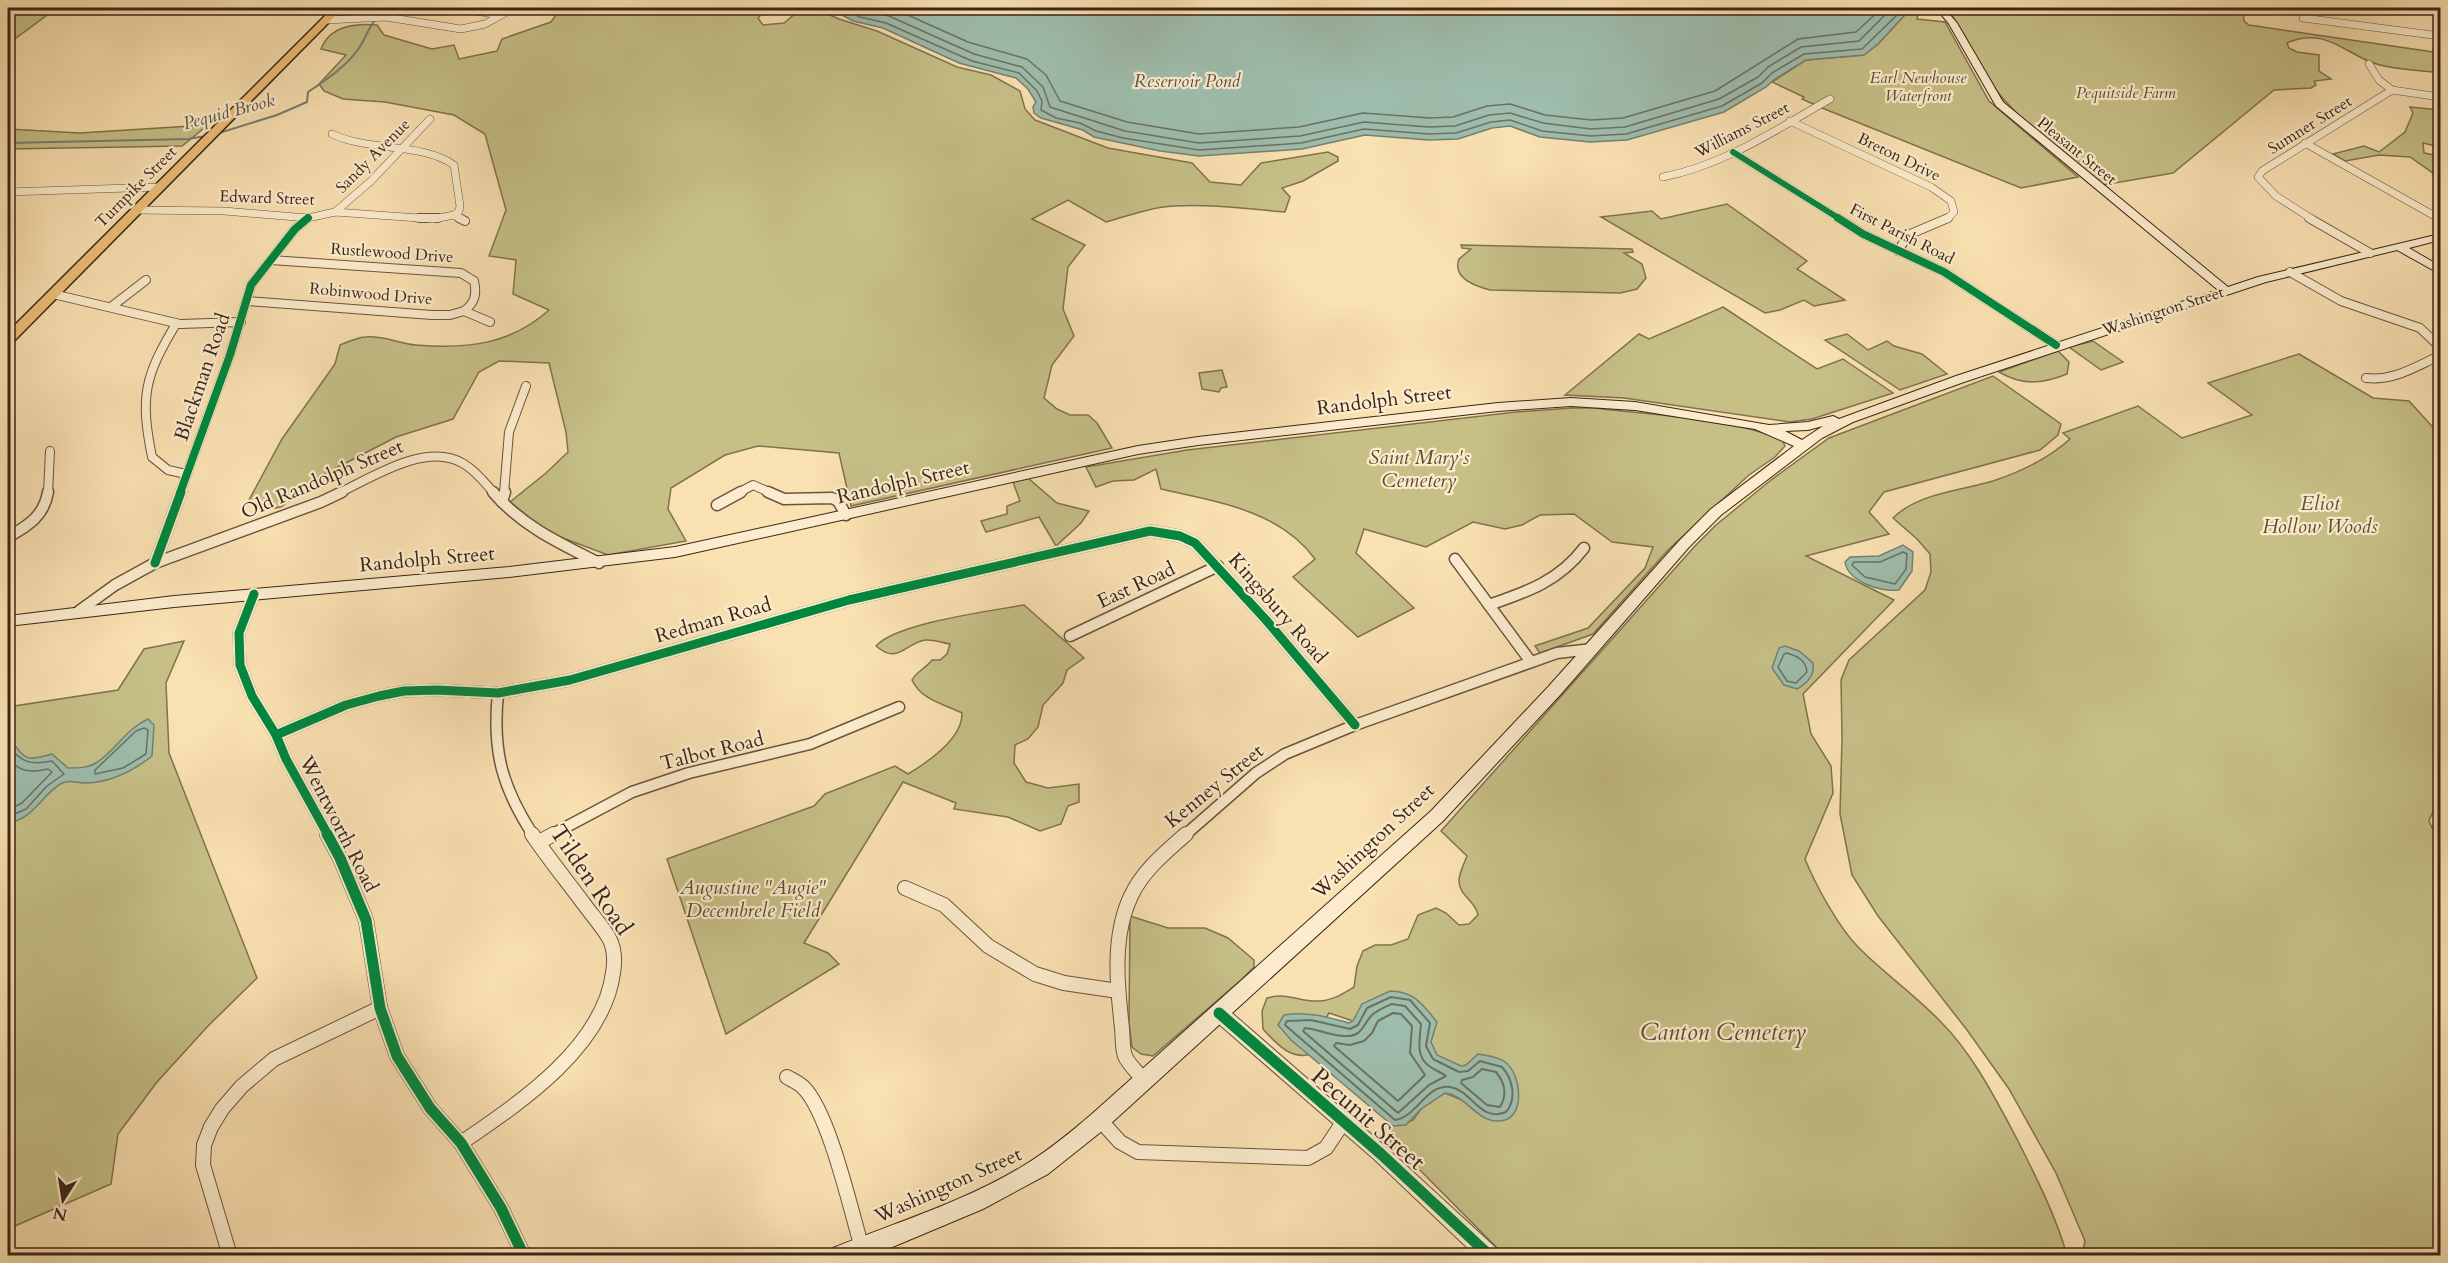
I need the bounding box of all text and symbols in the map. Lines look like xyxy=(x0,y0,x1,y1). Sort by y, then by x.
park label: Earl Newhouse Waterfront xyxy=(1870,67,1967,107)
water label: Reservoir Pond xyxy=(1134,69,1242,94)
park label: Pequitside Farm xyxy=(2076,82,2176,104)
water label: Pequid Brook xyxy=(180,88,278,136)
street label: Sumner Street xyxy=(2264,90,2356,160)
street label: Williams Street xyxy=(1690,97,1793,164)
street label: Pleasant Street xyxy=(2032,112,2122,190)
street label: Sandy Avenue xyxy=(331,114,415,198)
street label: Breton Drive xyxy=(1854,127,1944,187)
street label: Turnpike Street xyxy=(90,141,182,233)
street label: Edward Street xyxy=(219,185,315,211)
street label: First Parish Road xyxy=(1846,198,1958,270)
street label: Rustlewood Drive xyxy=(330,238,454,268)
street label: Robinwood Drive xyxy=(309,278,433,310)
street label: Washington Street xyxy=(2098,281,2227,341)
street label: Blackman Road xyxy=(168,309,237,444)
street label: Randolph Street xyxy=(1315,378,1454,422)
street label: Old Randolph Street xyxy=(237,432,408,525)
park label: Saint Mary's Cemetery xyxy=(1368,444,1470,494)
street label: Randolph Street xyxy=(834,453,973,510)
park label: Eliot Hollow Woods xyxy=(2262,490,2378,540)
street label: Randolph Street xyxy=(358,540,496,578)
street label: Kingsbury Road xyxy=(1222,547,1334,669)
street label: East Road xyxy=(1093,555,1180,615)
street label: Redman Road xyxy=(652,590,775,649)
street label: Talbot Road xyxy=(658,725,767,777)
street label: Kenney Street xyxy=(1159,737,1270,834)
street label: Wentworth Road xyxy=(293,750,385,897)
street label: Washington Street xyxy=(1305,777,1441,906)
street label: Tilden Road xyxy=(542,818,640,942)
park label: Augustine "Augie" Decembrele Field xyxy=(679,874,826,924)
park label: Canton Cemetery xyxy=(1640,1016,1806,1049)
street label: Pecunit Street xyxy=(1304,1060,1432,1178)
street label: Washington Street xyxy=(869,1140,1027,1230)
north arrow xyxy=(33,1170,93,1230)
text: N xyxy=(51,1201,69,1226)

